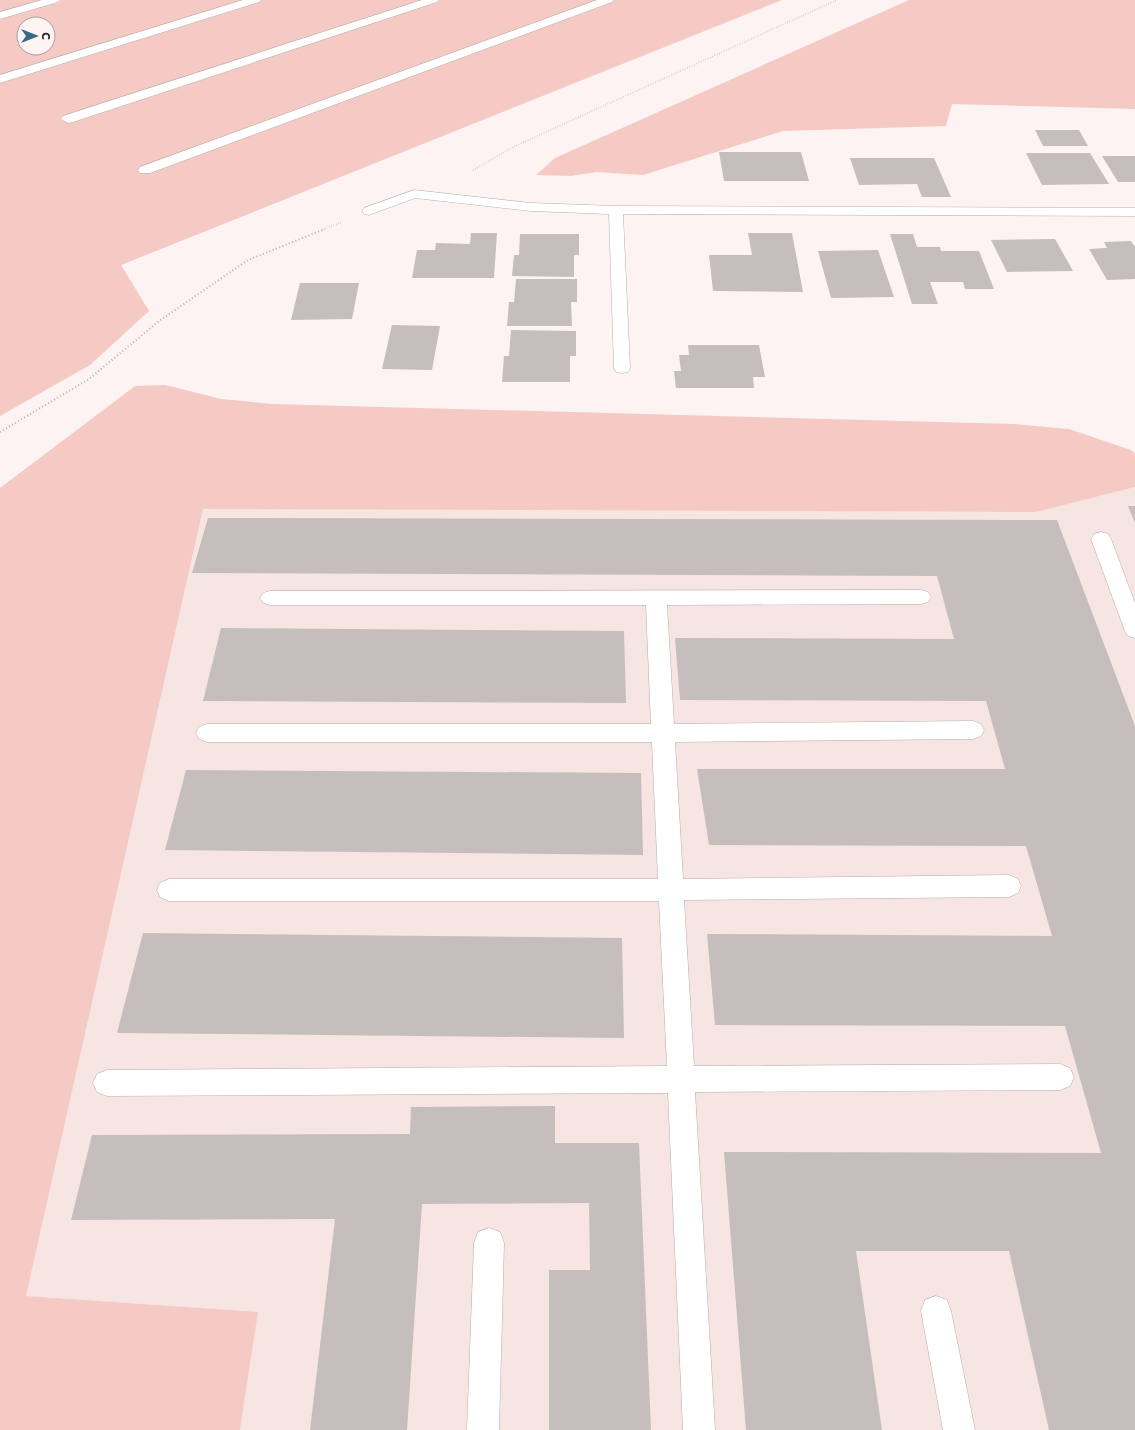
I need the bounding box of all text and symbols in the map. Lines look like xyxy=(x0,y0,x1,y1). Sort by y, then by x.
north arrow xyxy=(16,16,56,56)
text: С xyxy=(40,32,53,40)

